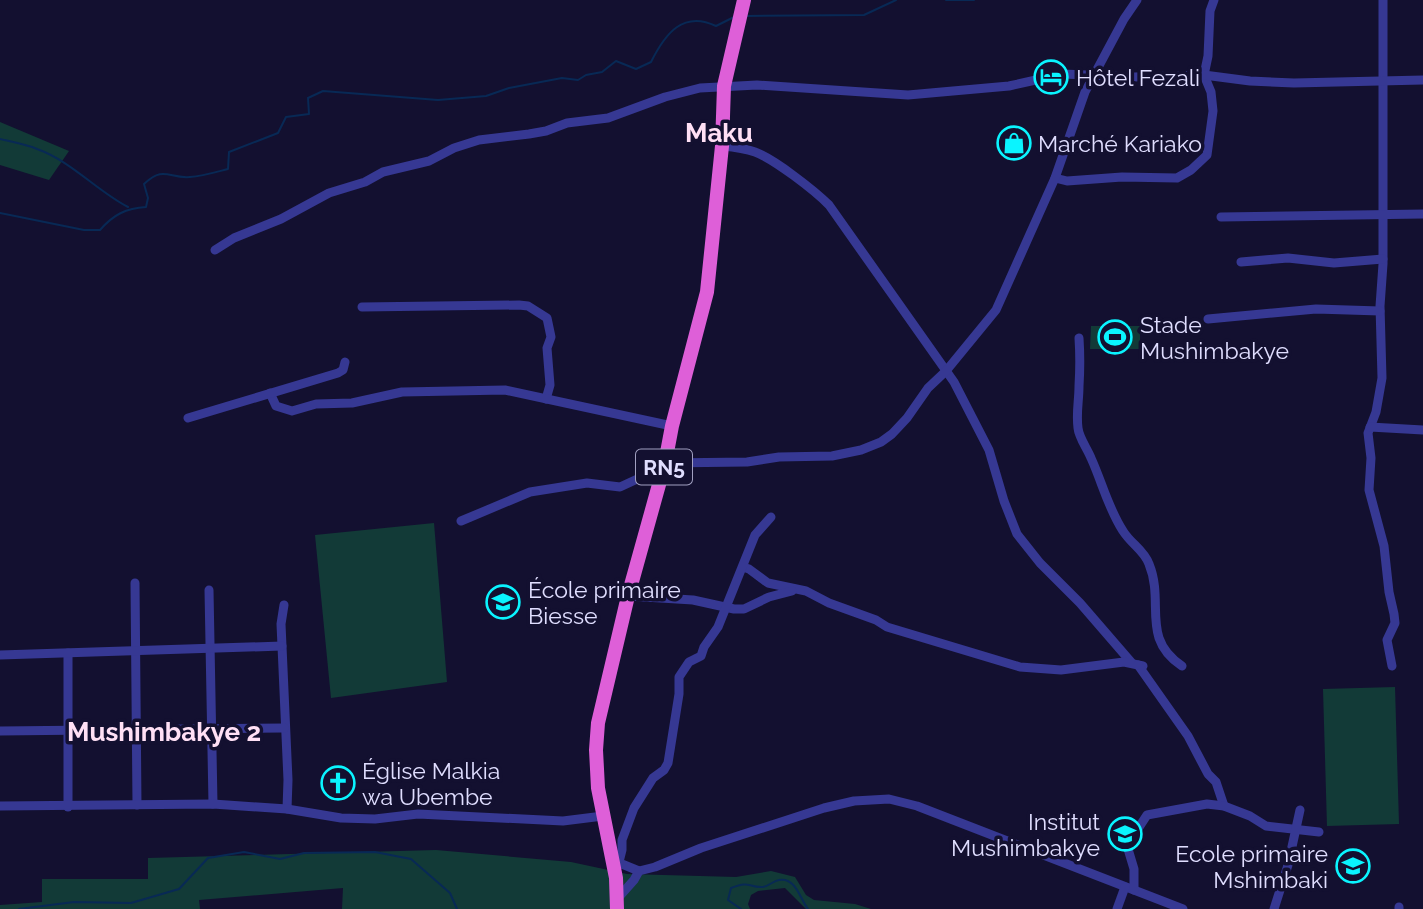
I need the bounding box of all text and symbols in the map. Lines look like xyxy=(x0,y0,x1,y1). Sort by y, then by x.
hotel icon: Hôtel Fezali xyxy=(1032,58,1070,96)
place label: Hôtel Fezali xyxy=(1076,64,1200,91)
district label: Maku xyxy=(685,118,753,148)
shop icon: Marché Kariako xyxy=(995,124,1033,162)
place label: Marché Kariako xyxy=(1038,130,1202,157)
place label: Stade Mushimbakye xyxy=(1140,311,1289,364)
sports icon: Stade Mushimbakye xyxy=(1096,318,1134,356)
road number: RN5 xyxy=(636,449,692,484)
place label: École primaire Biesse xyxy=(528,576,681,629)
school or university icon: École primaire Biesse xyxy=(484,583,522,621)
district label: Mushimbakye 2 xyxy=(67,717,261,747)
place label: Église Malkia wa Ubembe xyxy=(362,757,500,810)
church icon: Église Malkia wa Ubembe xyxy=(319,764,357,802)
place label: Institut Mushimbakye xyxy=(951,808,1100,861)
school or university icon: Institut Mushimbakye xyxy=(1106,815,1144,853)
place label: Ecole primaire Mshimbaki xyxy=(1175,840,1328,893)
school or university icon: Ecole primaire Mshimbaki xyxy=(1334,847,1372,885)

